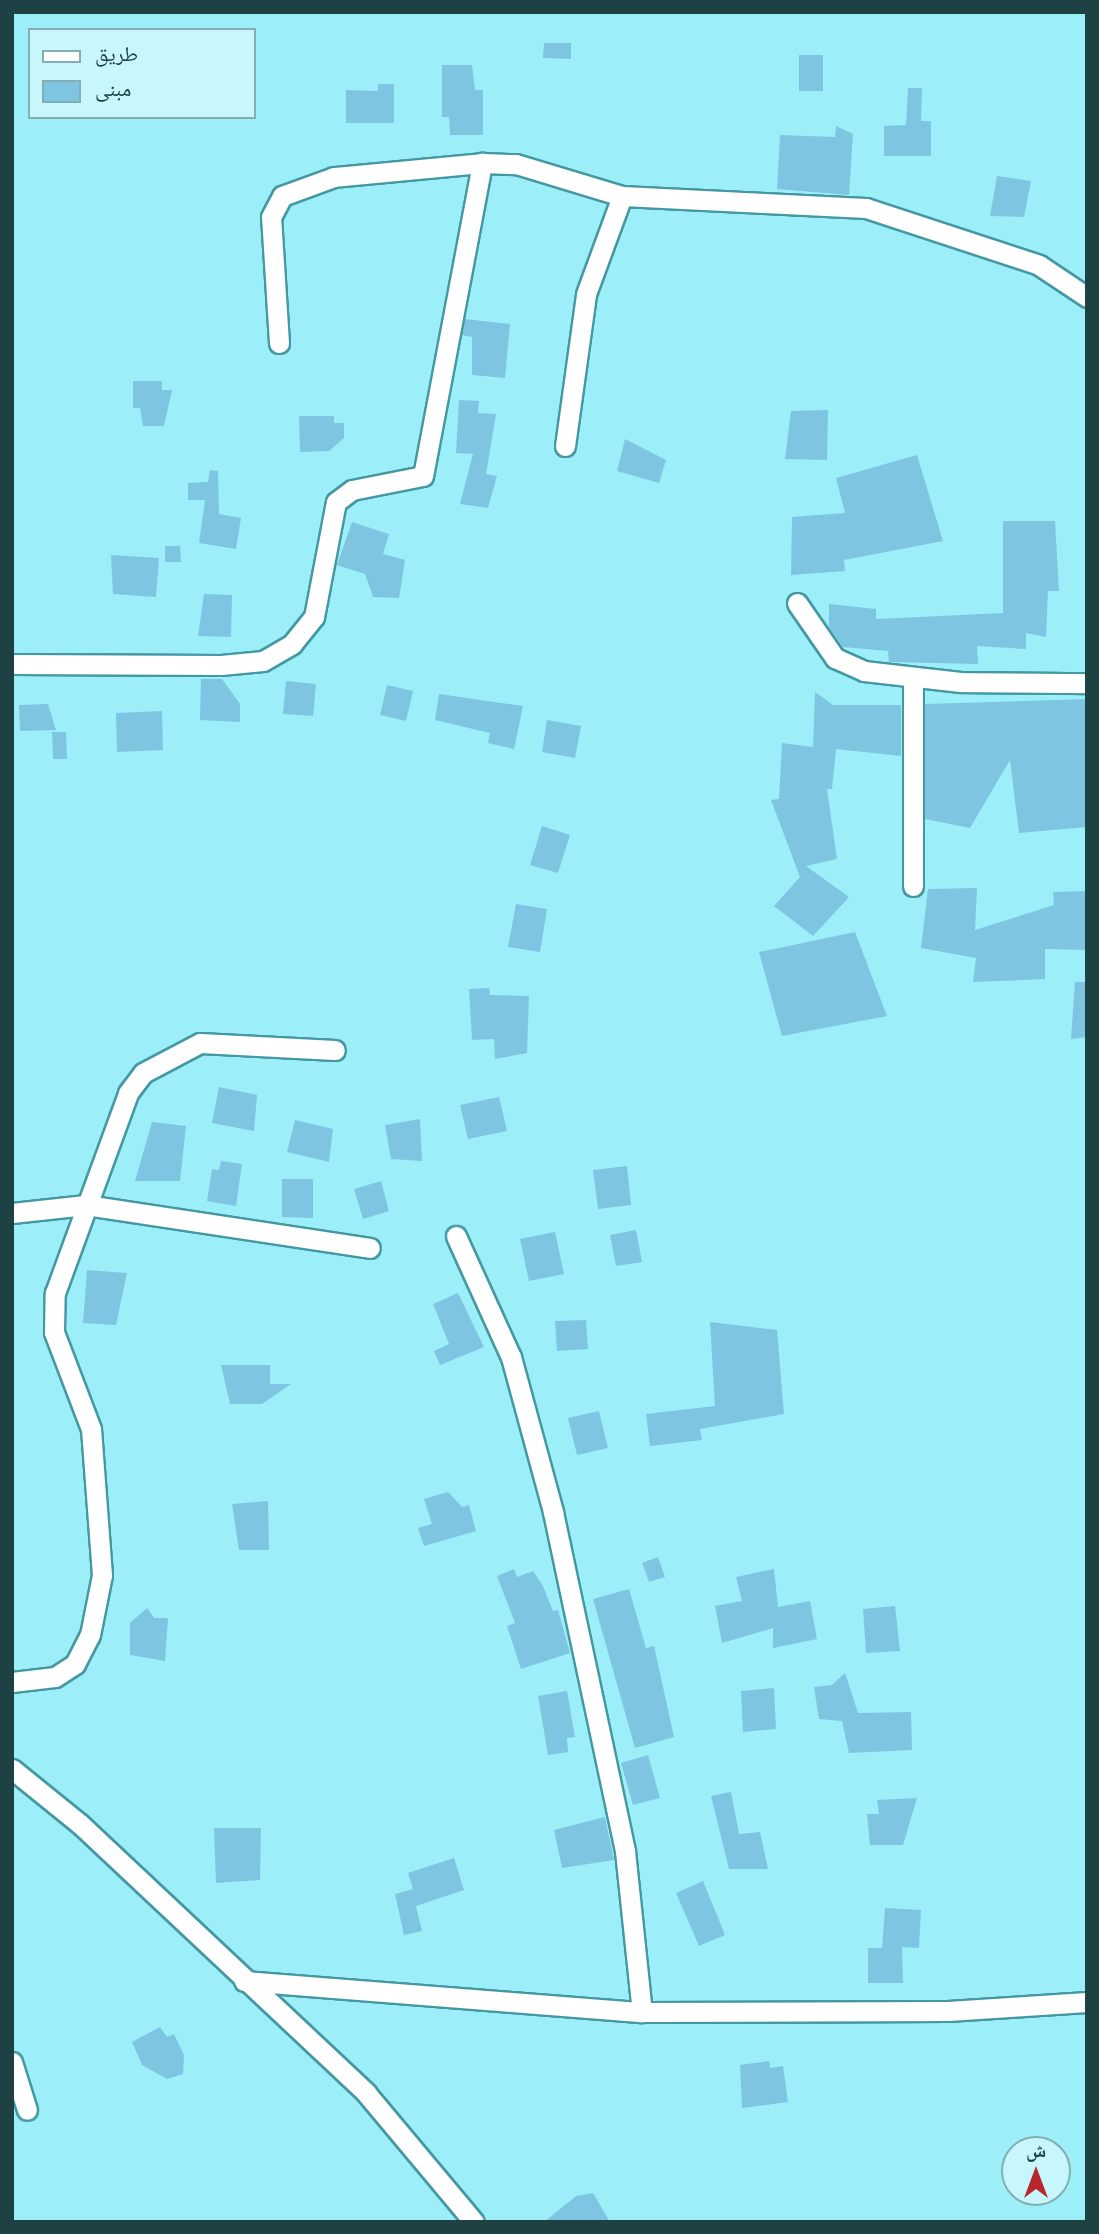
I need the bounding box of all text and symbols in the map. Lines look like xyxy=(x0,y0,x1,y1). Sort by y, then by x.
legend xyxy=(28,28,256,119)
text: طريق xyxy=(95,42,138,67)
text: مبنى xyxy=(95,77,131,102)
north arrow xyxy=(1001,2136,1071,2206)
text: ش xyxy=(1026,2140,1046,2163)

